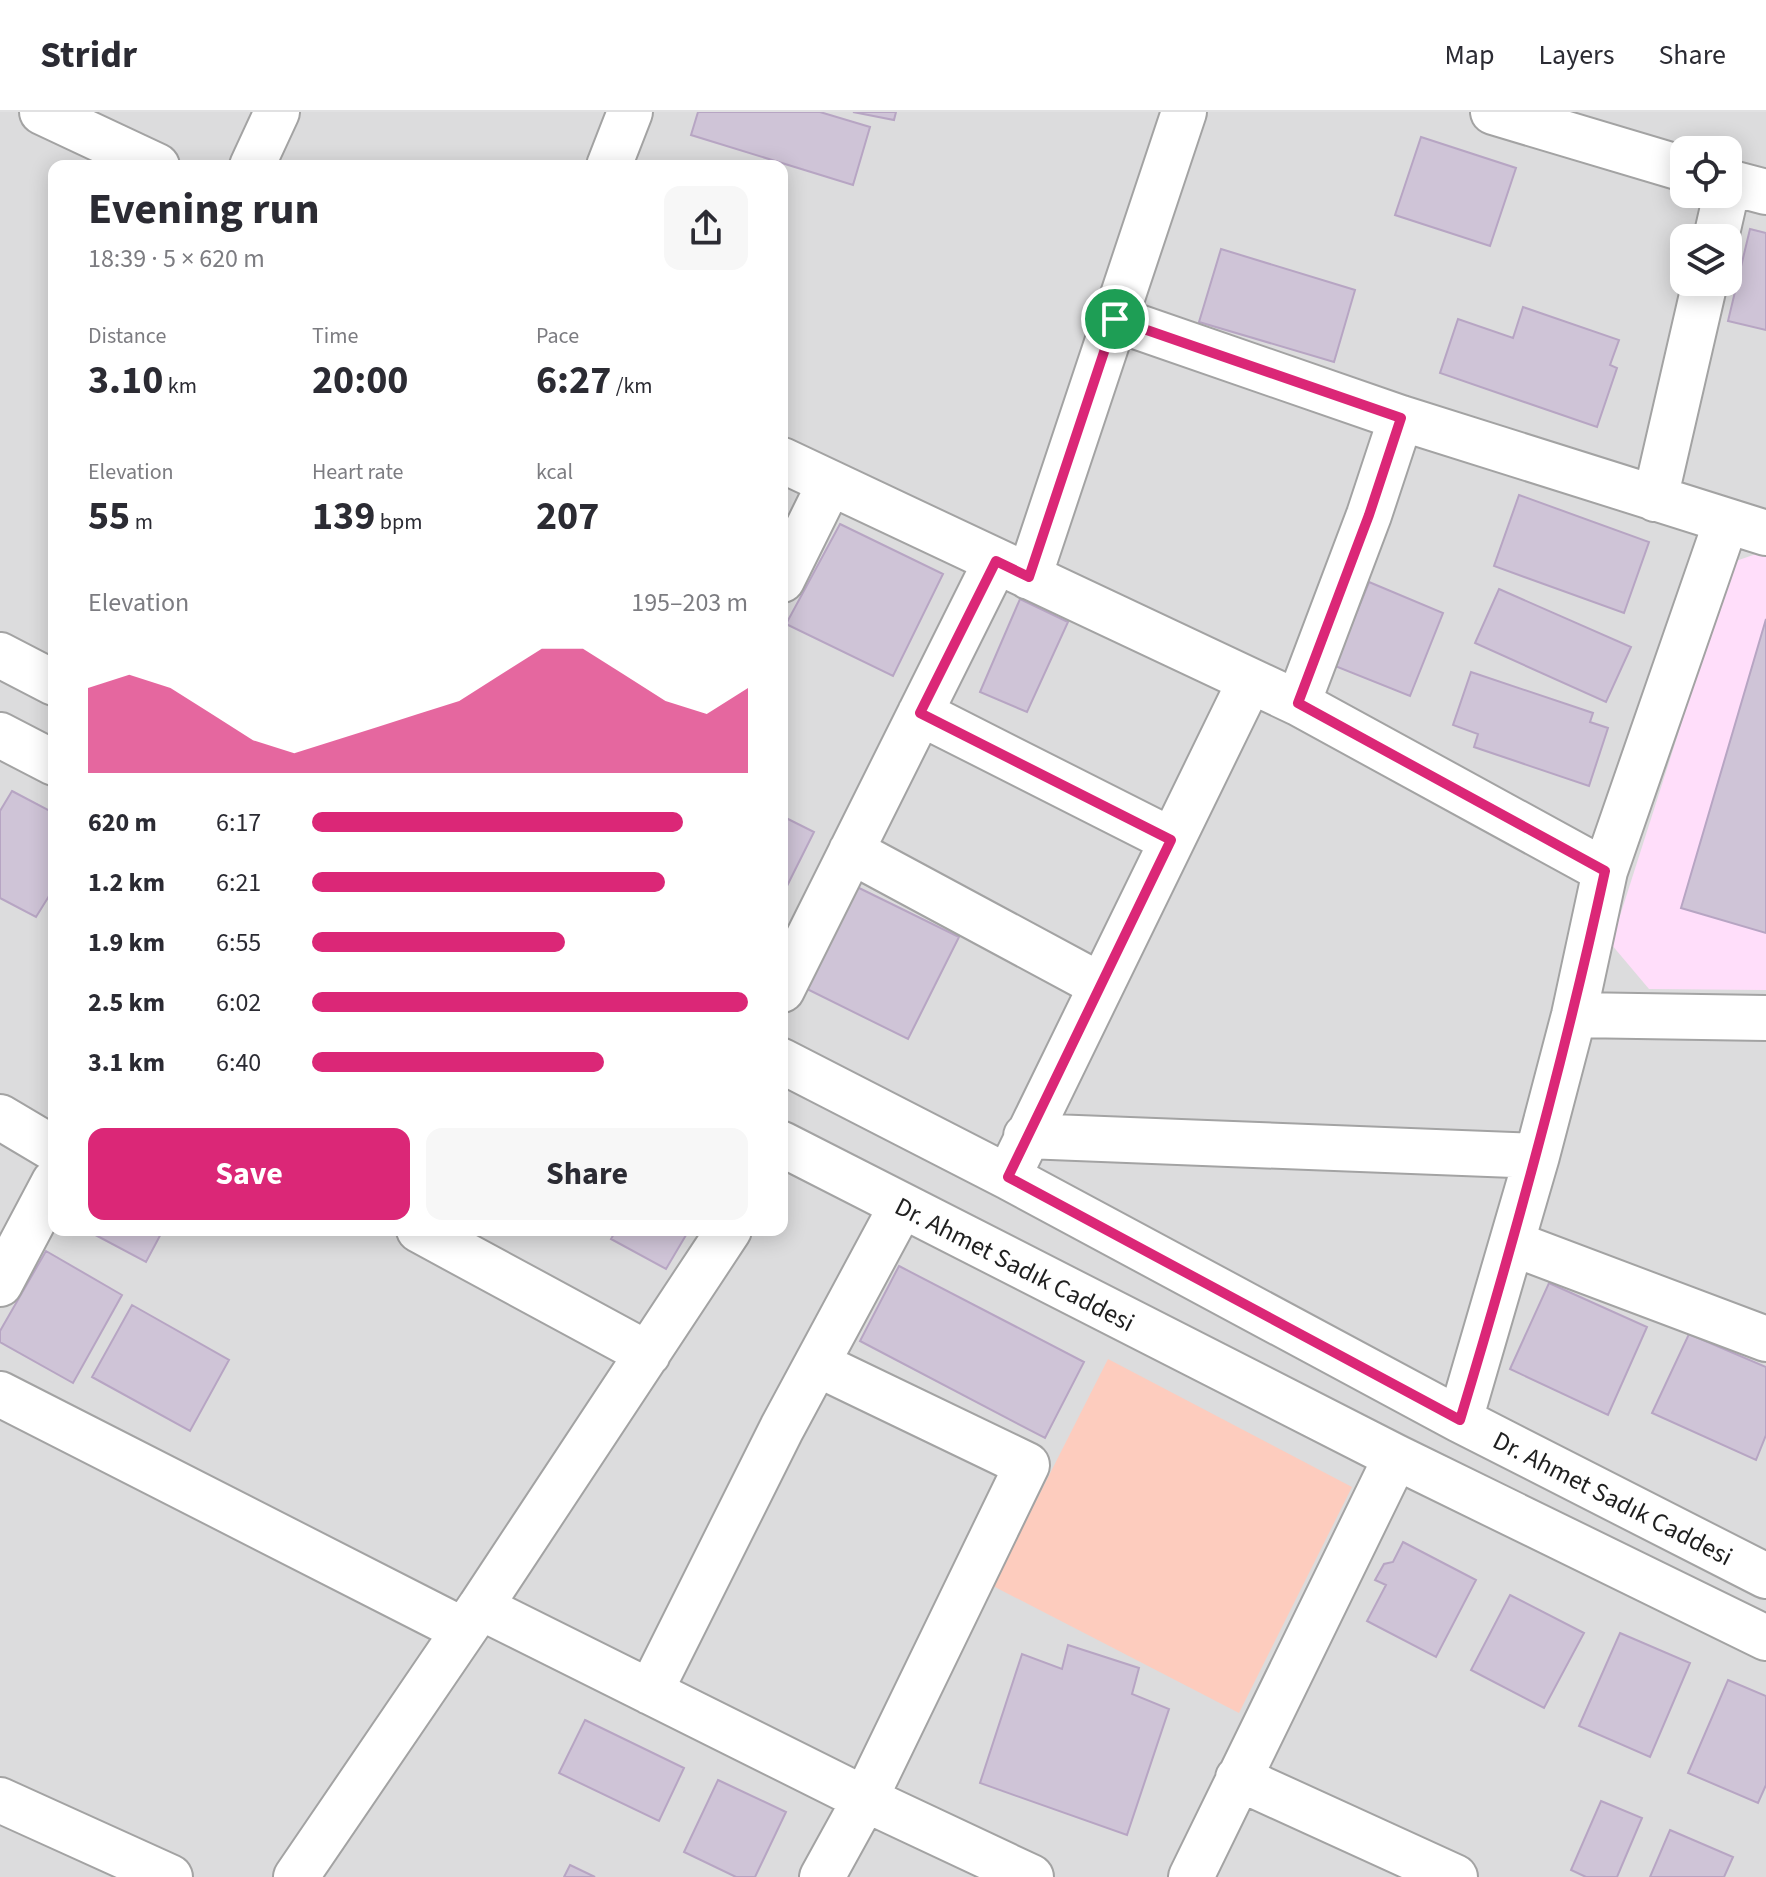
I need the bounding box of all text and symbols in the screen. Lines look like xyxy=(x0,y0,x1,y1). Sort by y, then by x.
text: Stridr xyxy=(40,28,137,82)
text: Map xyxy=(1444,35,1494,75)
text: Layers xyxy=(1538,35,1614,75)
text: Share xyxy=(1658,35,1726,75)
map controls xyxy=(1670,136,1742,296)
button: locate xyxy=(1670,136,1742,208)
text: Evening run xyxy=(88,178,320,241)
button: share xyxy=(664,186,748,270)
button: layers xyxy=(1670,224,1742,296)
text: 18:39 · 5 × 620 m xyxy=(88,240,265,277)
pin xyxy=(1081,285,1149,353)
icon: arrive xyxy=(1093,297,1137,341)
text: Distance xyxy=(88,320,166,352)
text: Time xyxy=(312,320,358,352)
text: Pace xyxy=(536,320,579,352)
text: 3.10 xyxy=(88,352,163,409)
text: 20:00 xyxy=(312,352,408,409)
text: 6:27 xyxy=(536,352,611,409)
text: km xyxy=(163,370,197,402)
text: /km xyxy=(611,370,653,402)
text: Elevation xyxy=(88,456,174,488)
text: Heart rate xyxy=(312,456,403,488)
text: kcal xyxy=(536,456,573,488)
text: 55 xyxy=(88,488,130,545)
text: 139 xyxy=(312,488,375,545)
text: 207 xyxy=(536,488,599,545)
text: m xyxy=(130,506,153,538)
text: bpm xyxy=(375,506,422,538)
text: Elevation xyxy=(88,584,189,621)
text: 195–203 m xyxy=(631,584,748,621)
text: 620 m xyxy=(88,804,157,841)
text: 6:17 xyxy=(216,804,261,841)
text: 1.2 km xyxy=(88,864,165,901)
text: 6:21 xyxy=(216,864,261,901)
text: 1.9 km xyxy=(88,924,165,961)
text: 6:55 xyxy=(216,924,261,961)
text: 2.5 km xyxy=(88,984,165,1021)
text: 6:02 xyxy=(216,984,261,1021)
text: 3.1 km xyxy=(88,1044,165,1081)
text: 6:40 xyxy=(216,1044,261,1081)
button: Save xyxy=(88,1128,410,1220)
button: Share xyxy=(426,1128,748,1220)
street label: Dr. Ahmet Sadık Caddesi xyxy=(889,1188,1141,1341)
street label: Dr. Ahmet Sadık Caddesi xyxy=(1487,1422,1739,1575)

